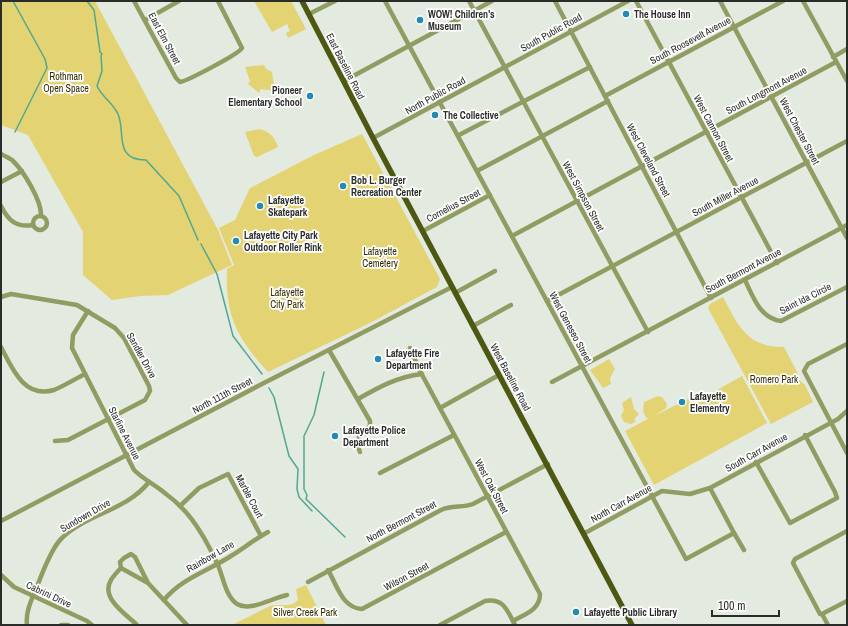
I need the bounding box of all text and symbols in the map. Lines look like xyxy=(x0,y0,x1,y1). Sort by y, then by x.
place label: WOW! Children's Museum xyxy=(428,8,495,33)
place label: The House Inn xyxy=(634,8,691,21)
marker: The House Inn xyxy=(621,9,631,19)
street label: East Elm Street xyxy=(145,10,184,67)
street label: South Public Road xyxy=(518,10,584,55)
street label: South Roosevelt Avenue xyxy=(648,13,733,67)
marker: WOW! Children's Museum xyxy=(415,15,425,25)
street label: East Baseline Road xyxy=(323,31,368,101)
street label: South Longmont Avenue xyxy=(724,63,809,117)
park label: Rothman Open Space xyxy=(43,70,89,95)
street label: North Public Road xyxy=(403,74,468,117)
place label: Pioneer Elementary School xyxy=(228,84,303,109)
marker: Pioneer Elementary School xyxy=(305,91,315,101)
street label: West Cannon Street xyxy=(691,93,737,164)
street label: West Chester Street xyxy=(777,96,823,167)
place label: The Collective xyxy=(443,109,499,122)
marker: The Collective xyxy=(430,110,440,120)
street label: West Cleveland Street xyxy=(624,121,674,200)
street label: West Simpson Street xyxy=(560,159,608,234)
street label: South Miller Avenue xyxy=(690,173,761,219)
place label: Bob L. Burger Recreation Center xyxy=(351,174,422,199)
marker: Bob L. Burger Recreation Center xyxy=(338,181,348,191)
street label: Cornelius Street xyxy=(424,185,483,225)
place label: Lafayette Skatepark xyxy=(268,194,308,219)
marker: Lafayette Skatepark xyxy=(255,201,265,211)
place label: Lafayette City Park Outdoor Roller Rink xyxy=(244,229,322,254)
marker: Lafayette City Park Outdoor Roller Rink xyxy=(231,236,241,246)
park label: Lafayette Cemetery xyxy=(362,245,399,270)
street label: South Bermont Avenue xyxy=(703,245,784,296)
street label: Saint Ida Circle xyxy=(777,280,834,317)
park label: Lafayette City Park xyxy=(270,286,305,311)
street label: West Geneseo Street xyxy=(546,290,595,365)
street label: Sandler Drive xyxy=(124,330,160,381)
street label: West Baseline Road xyxy=(487,341,534,413)
place label: Lafayette Fire Department xyxy=(386,347,440,372)
marker: Lafayette Fire Department xyxy=(373,354,383,364)
park label: Romero Park xyxy=(750,373,799,386)
street label: North 111th Street xyxy=(190,374,255,417)
place label: Lafayette Elementry xyxy=(690,390,730,415)
marker: Lafayette Elementry xyxy=(677,397,687,407)
street label: Starline Avenue xyxy=(106,405,144,462)
place label: Lafayette Police Department xyxy=(343,424,406,449)
street label: South Carr Avenue xyxy=(723,430,790,475)
marker: Lafayette Police Department xyxy=(330,431,340,441)
street label: West Oak Street xyxy=(472,457,512,516)
street label: Marble Court xyxy=(233,472,267,521)
street label: North Carr Avenue xyxy=(588,481,654,526)
street label: Sundown Drive xyxy=(58,496,113,535)
street label: North Bermont Street xyxy=(364,497,439,545)
street label: Rainbow Lane xyxy=(184,537,237,575)
street label: Wilson Street xyxy=(381,559,432,594)
street label: Cabrini Drive xyxy=(24,578,74,611)
scale bar xyxy=(712,592,779,618)
text: 100 m xyxy=(718,598,745,614)
park label: Silver Creek Park xyxy=(273,606,338,619)
place label: Lafayette Public Library xyxy=(584,606,677,619)
marker: Lafayette Public Library xyxy=(571,607,581,617)

